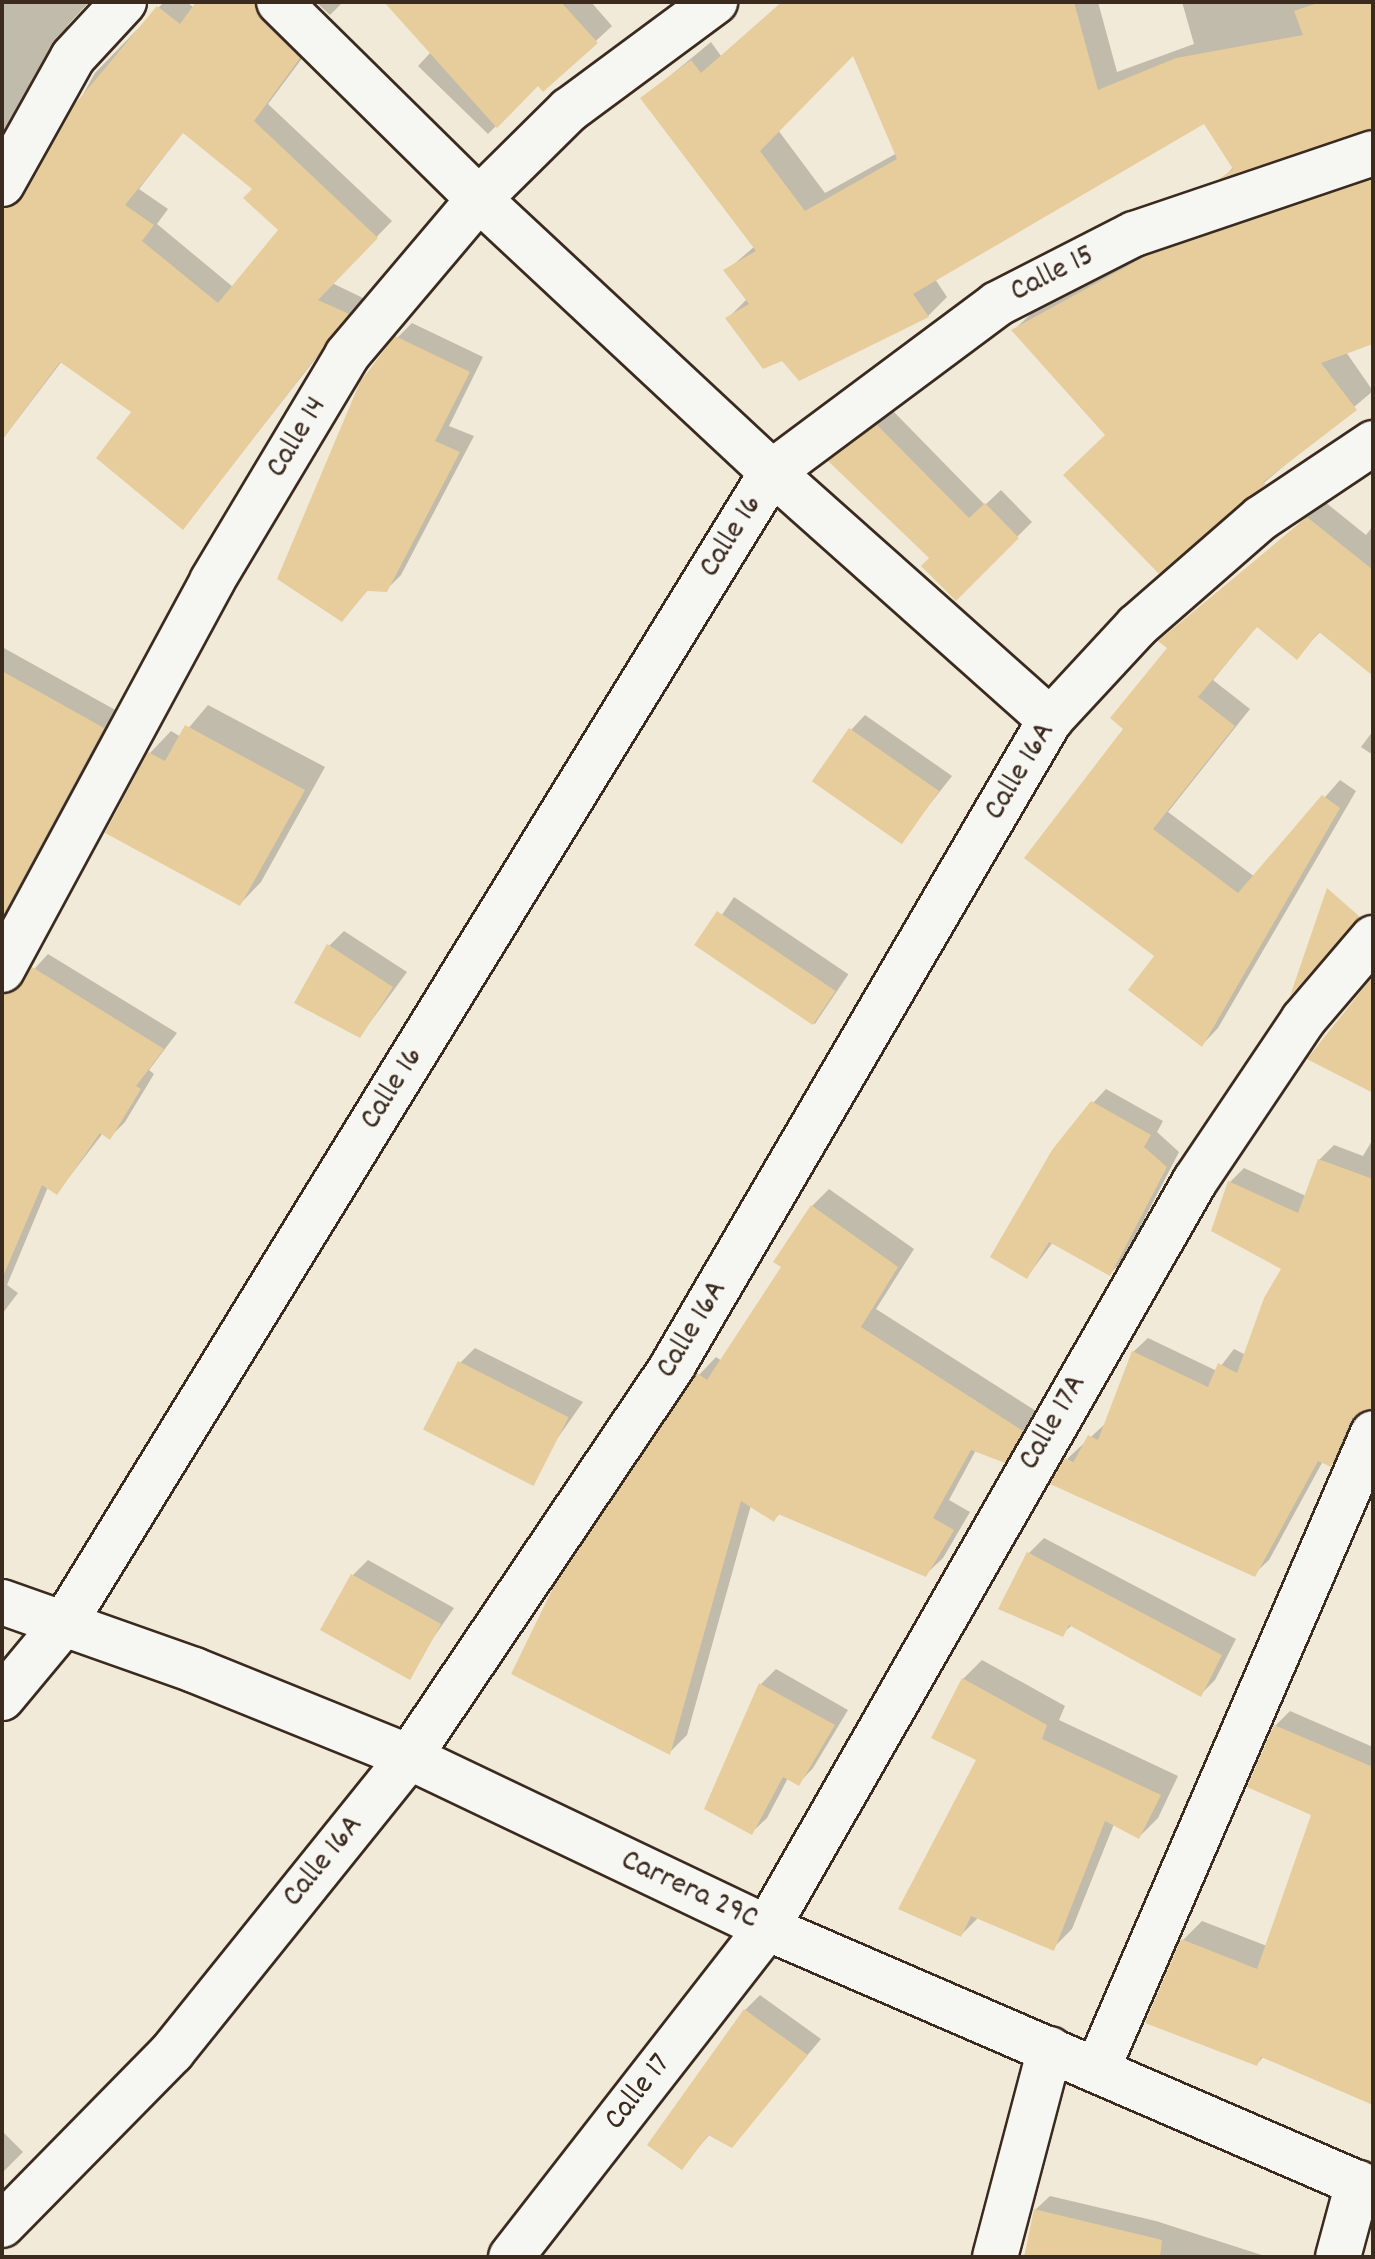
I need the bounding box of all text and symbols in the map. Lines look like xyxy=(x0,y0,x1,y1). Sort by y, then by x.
street label: Calle 15 xyxy=(1005,238,1101,312)
street label: Calle 14 xyxy=(259,391,337,485)
street label: Calle 16 xyxy=(692,489,772,585)
street label: Calle 16A xyxy=(977,716,1065,828)
street label: Calle 16 xyxy=(353,1041,433,1137)
street label: Calle 16A xyxy=(649,1274,737,1386)
street label: Calle 17A xyxy=(1011,1368,1097,1478)
street label: Calle 16A xyxy=(275,1808,373,1916)
street label: Carrera 29C xyxy=(614,1842,764,1940)
street label: Calle 17 xyxy=(597,2047,681,2139)

